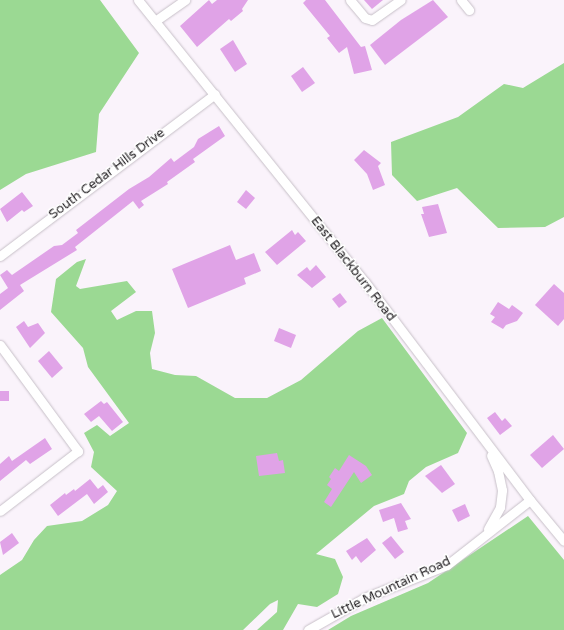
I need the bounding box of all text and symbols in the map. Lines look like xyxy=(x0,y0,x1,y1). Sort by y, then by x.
street label: South Cedar Hills Drive xyxy=(46,125,168,223)
street label: East Blackburn Road xyxy=(307,214,399,324)
street label: Little Mountain Road xyxy=(329,553,453,623)

